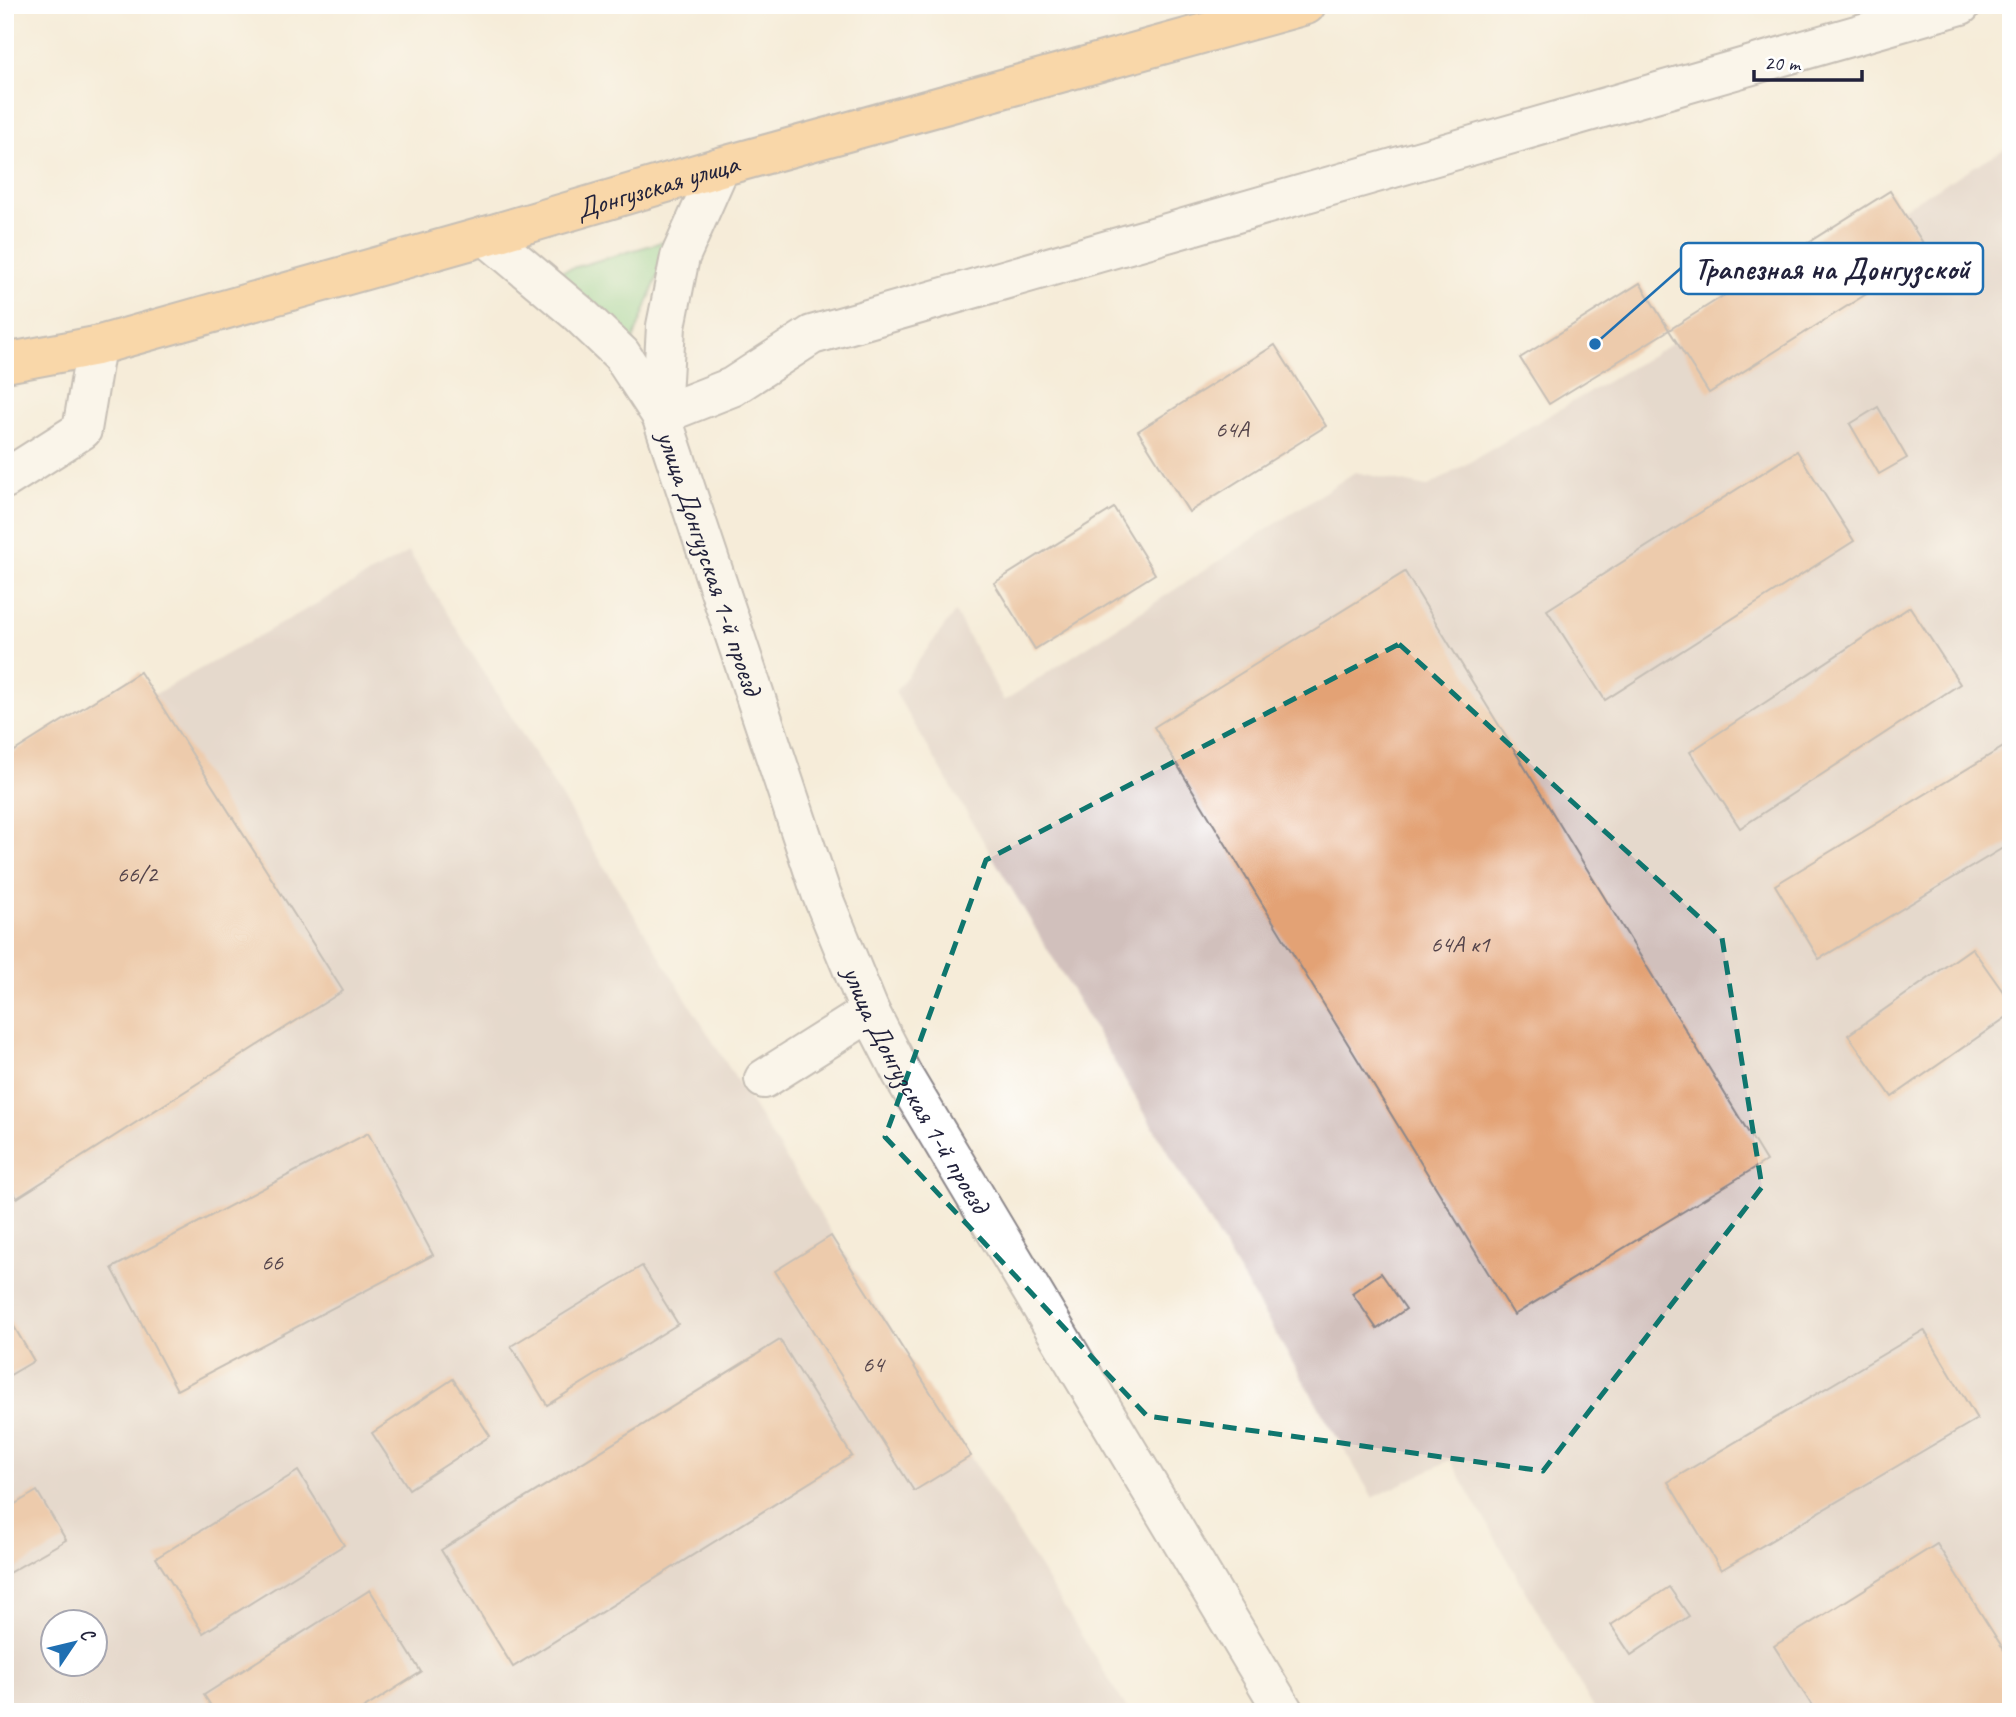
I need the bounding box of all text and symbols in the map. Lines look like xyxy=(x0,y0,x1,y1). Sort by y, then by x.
scale bar xyxy=(1754,38,1862,82)
text: 20 m xyxy=(1764,50,1802,76)
street label: Донгузская улица xyxy=(571,145,744,226)
callout: Трапезная на Донгузской xyxy=(1681,243,1983,294)
text: Трапезная на Донгузской xyxy=(1694,250,1972,289)
house number: 64А xyxy=(1215,414,1250,444)
street label: улица Донгузская 1-й проезд xyxy=(649,424,772,702)
house number: 66/2 xyxy=(117,859,159,889)
house number: 64А к1 xyxy=(1430,929,1491,959)
street label: улица Донгузская 1-й проезд xyxy=(835,959,1000,1221)
house number: 66 xyxy=(261,1247,284,1277)
house number: 64 xyxy=(862,1349,886,1379)
north arrow xyxy=(38,1608,108,1678)
text: С xyxy=(75,1623,101,1647)

